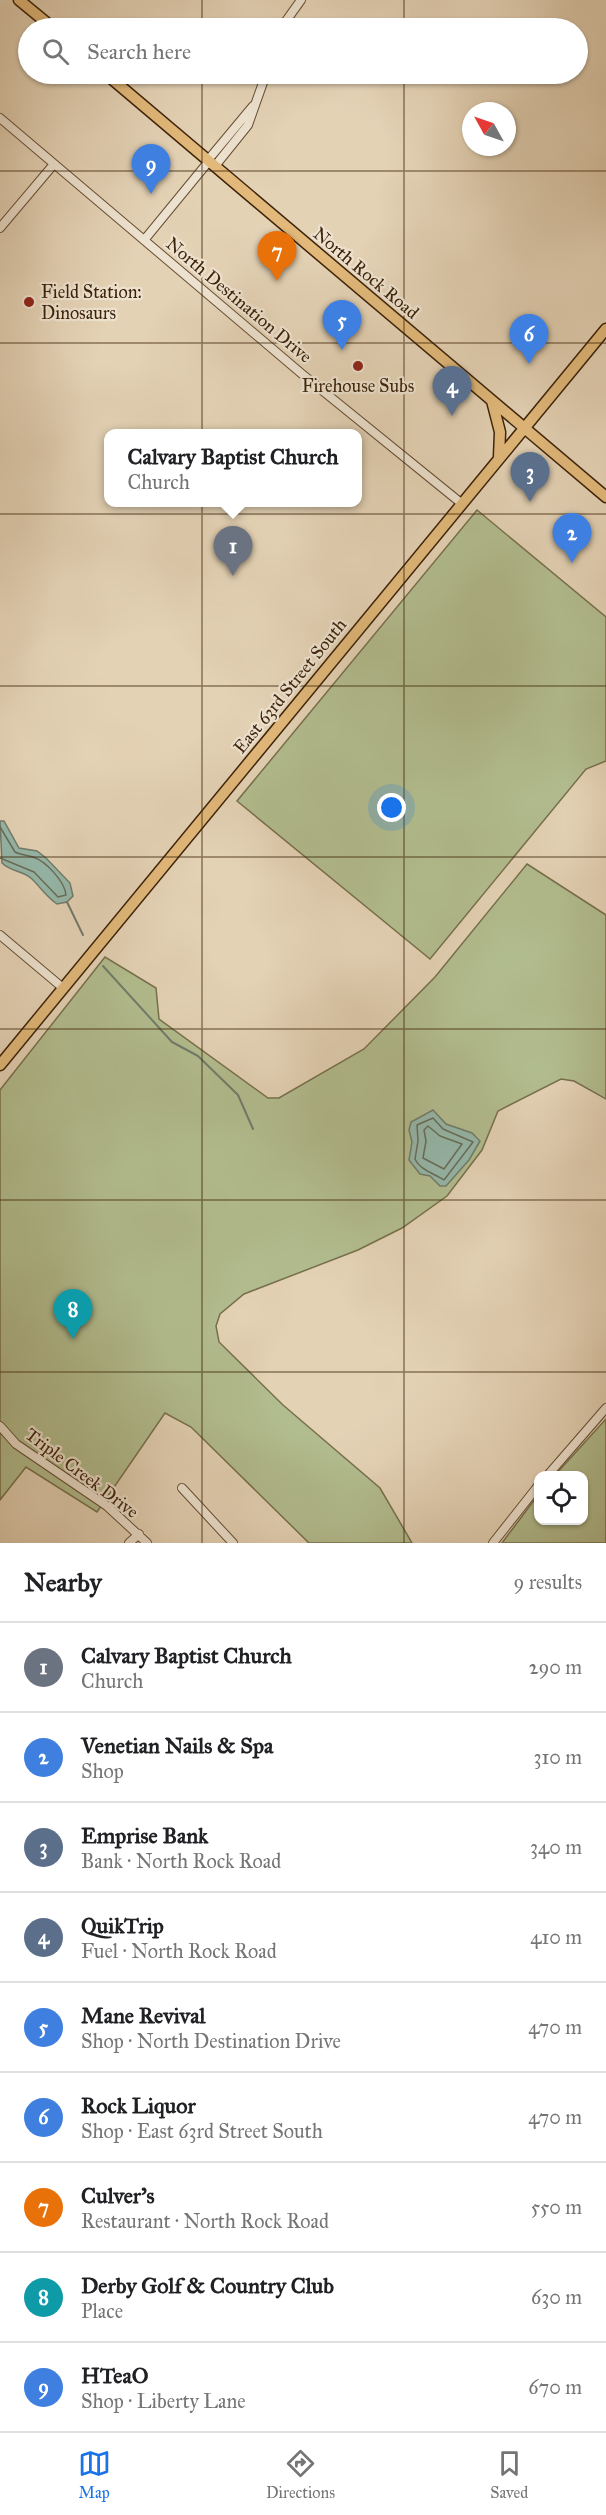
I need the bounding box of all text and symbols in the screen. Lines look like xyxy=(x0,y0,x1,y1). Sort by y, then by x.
search box xyxy=(18,18,588,84)
icon: search xyxy=(39,35,72,68)
text: Search here xyxy=(87,38,191,65)
north arrow xyxy=(462,102,516,156)
pin: 9 xyxy=(132,144,170,194)
street label: North Rock Road xyxy=(309,222,423,324)
pin: 7 xyxy=(258,232,296,281)
street label: North Destination Drive xyxy=(162,233,316,367)
place label: Field Station: Dinosaurs xyxy=(41,281,142,324)
marker: Field Station: Dinosaurs xyxy=(22,295,36,309)
pin: 5 xyxy=(322,300,362,350)
pin: 6 xyxy=(510,314,548,364)
marker: Firehouse Subs xyxy=(351,359,365,373)
pin: 4 xyxy=(432,366,472,416)
place label: Firehouse Subs xyxy=(302,375,414,397)
popup xyxy=(104,429,362,507)
text: Calvary Baptist Church xyxy=(128,443,338,470)
pin: 3 xyxy=(510,452,550,502)
text: Church xyxy=(128,470,190,494)
pin: 2 xyxy=(552,514,592,563)
pin: 1 xyxy=(214,526,252,576)
street label: East 63rd Street South xyxy=(229,614,351,758)
your location xyxy=(377,793,406,822)
pin: 8 xyxy=(54,1290,92,1339)
street label: Triple Creek Drive xyxy=(21,1423,143,1523)
map controls xyxy=(534,1471,588,1525)
button: locate xyxy=(534,1471,588,1525)
text: Nearby xyxy=(24,1566,102,1598)
text: 9 results xyxy=(514,1570,582,1594)
text: Calvary Baptist Church xyxy=(81,1642,292,1669)
text: 1 xyxy=(40,1655,47,1679)
text: 290 m xyxy=(529,1655,582,1679)
text: Church xyxy=(81,1669,143,1693)
text: Venetian Nails & Spa xyxy=(81,1732,273,1759)
text: 2 xyxy=(39,1745,48,1769)
text: 310 m xyxy=(533,1745,582,1769)
text: Shop xyxy=(81,1759,124,1783)
text: Emprise Bank xyxy=(81,1822,208,1849)
text: 3 xyxy=(40,1835,48,1859)
text: 340 m xyxy=(530,1835,582,1859)
text: Bank · North Rock Road xyxy=(81,1849,281,1873)
text: QuikTrip xyxy=(81,1912,164,1939)
text: 4 xyxy=(38,1925,49,1949)
text: 410 m xyxy=(530,1925,582,1949)
text: Fuel · North Rock Road xyxy=(81,1939,277,1963)
text: Mane Revival xyxy=(81,2002,205,2029)
text: 5 xyxy=(39,2015,48,2039)
text: 470 m xyxy=(528,2015,582,2039)
text: Shop · North Destination Drive xyxy=(81,2029,341,2053)
text: Rock Liquor xyxy=(81,2092,196,2119)
text: 6 xyxy=(38,2105,49,2129)
text: 470 m xyxy=(528,2105,582,2129)
text: Shop · East 63rd Street South xyxy=(81,2119,323,2143)
text: Culver's xyxy=(81,2182,155,2209)
text: 7 xyxy=(38,2195,49,2219)
text: 550 m xyxy=(531,2195,582,2219)
text: Restaurant · North Rock Road xyxy=(81,2209,329,2233)
text: Derby Golf & Country Club xyxy=(81,2272,334,2299)
text: 8 xyxy=(38,2285,49,2309)
text: 630 m xyxy=(531,2285,582,2309)
text: Place xyxy=(81,2299,123,2323)
text: HTeaO xyxy=(81,2362,149,2389)
text: 9 xyxy=(38,2375,49,2399)
text: 670 m xyxy=(528,2375,582,2399)
text: Shop · Liberty Lane xyxy=(81,2389,246,2413)
tab: Map xyxy=(78,2447,111,2502)
tab: Directions xyxy=(266,2447,335,2502)
tab: Saved xyxy=(490,2447,528,2502)

